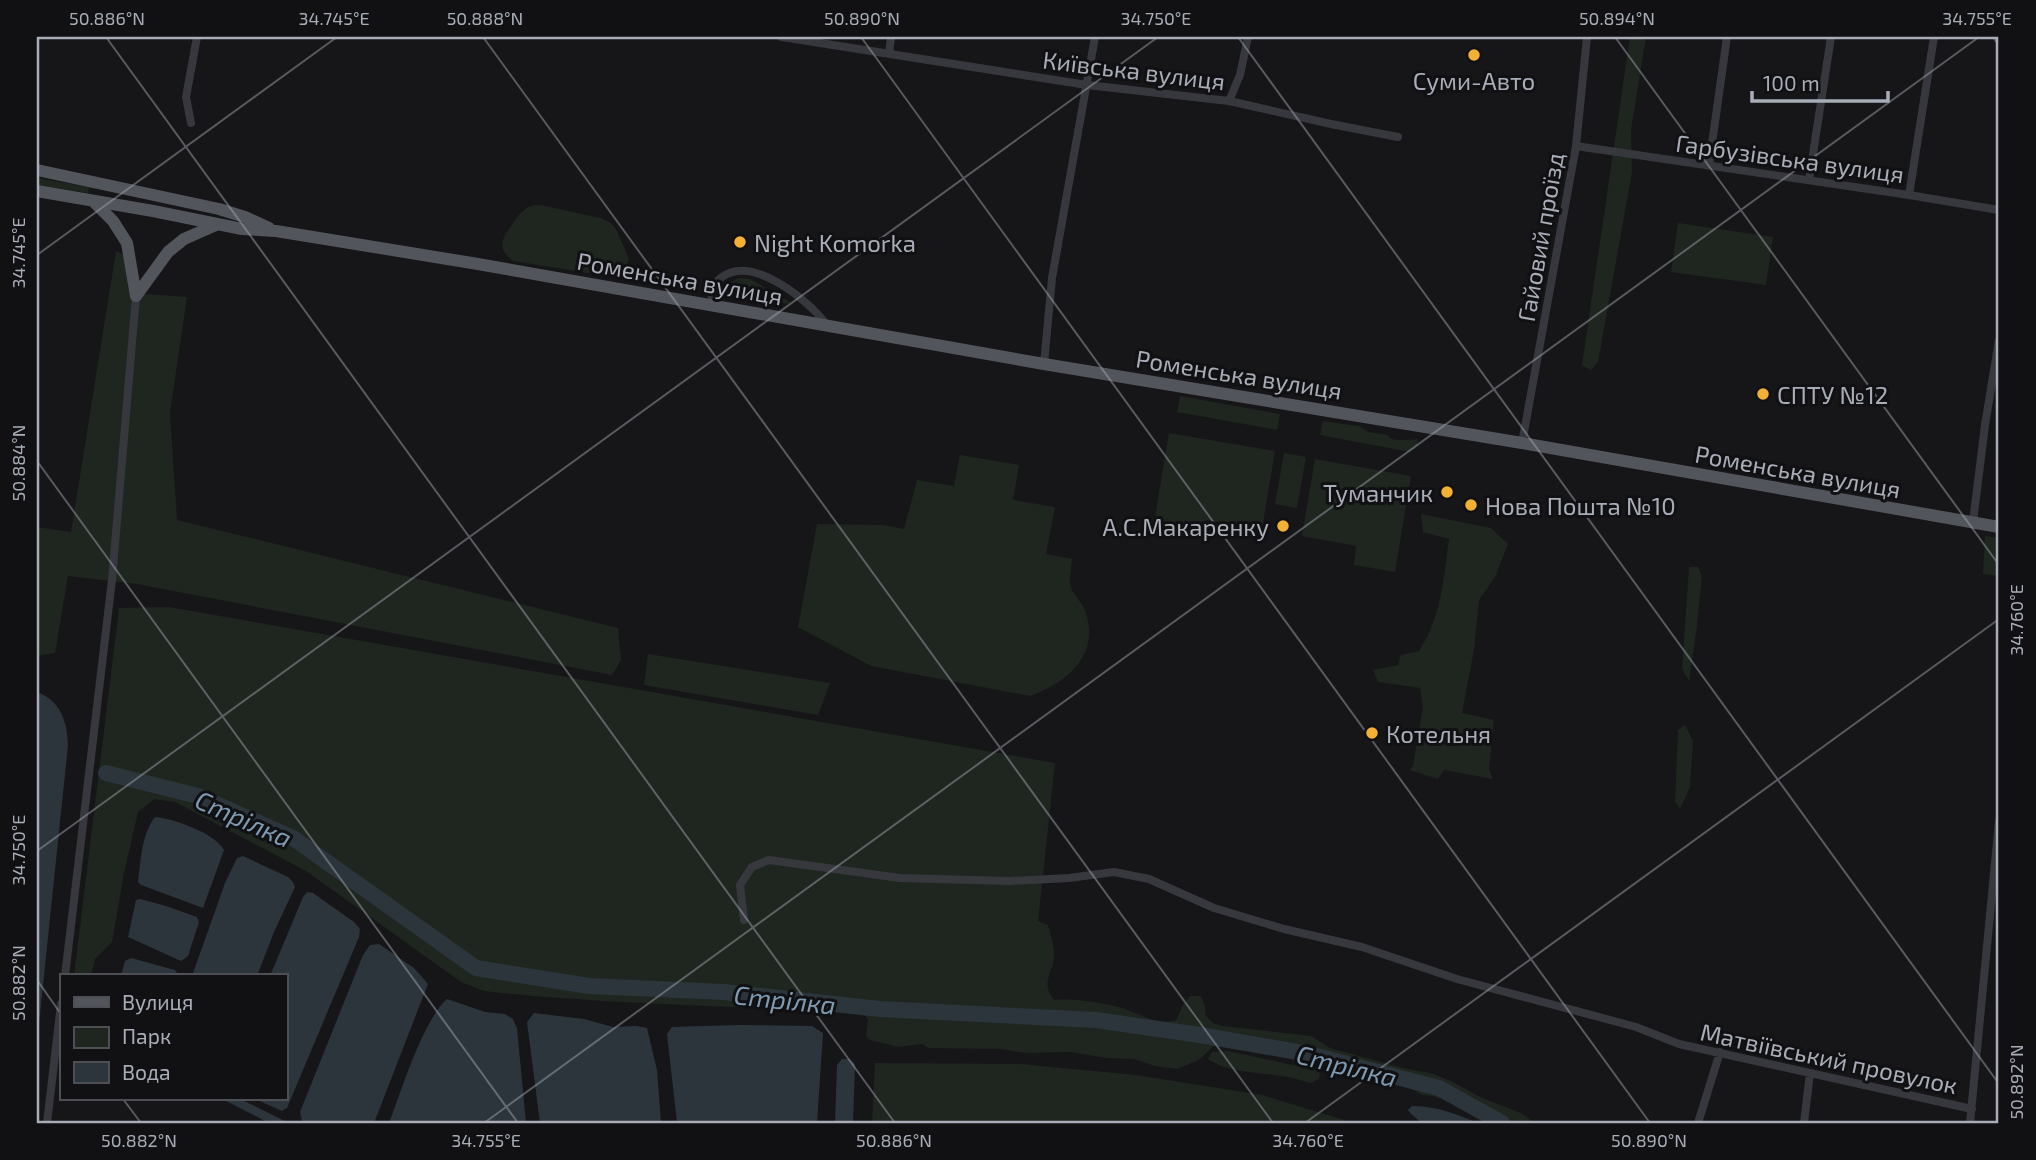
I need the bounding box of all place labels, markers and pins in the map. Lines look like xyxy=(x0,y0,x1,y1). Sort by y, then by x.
marker: Суми-Авто xyxy=(1466,47,1482,63)
place label: Суми-Авто xyxy=(1413,66,1535,96)
place label: Night Komorka xyxy=(754,228,916,257)
marker: Night Komorka xyxy=(732,234,748,250)
place label: СПТУ №12 xyxy=(1777,380,1888,409)
marker: СПТУ №12 xyxy=(1755,386,1771,402)
place label: Туманчик xyxy=(1323,478,1433,508)
marker: Туманчик xyxy=(1439,484,1455,500)
place label: Нова Пошта №10 xyxy=(1485,491,1676,520)
marker: Нова Пошта №10 xyxy=(1463,497,1479,513)
place label: А.С.Макаренку xyxy=(1103,512,1269,542)
marker: А.С.Макаренку xyxy=(1275,518,1291,534)
place label: Котельня xyxy=(1386,719,1491,748)
marker: Котельня xyxy=(1364,725,1380,741)

